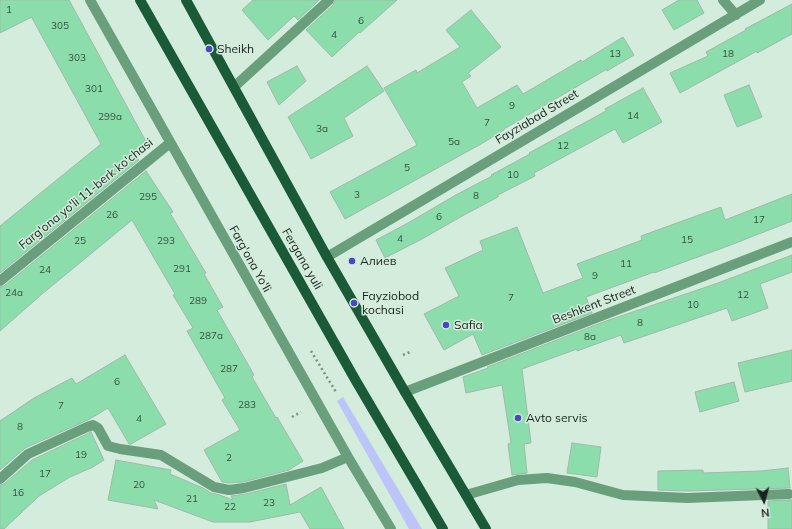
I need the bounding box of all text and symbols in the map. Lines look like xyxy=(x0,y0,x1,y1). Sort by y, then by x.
house number: 1 xyxy=(6,4,12,16)
house number: 6 xyxy=(358,15,364,27)
house number: 305 xyxy=(51,20,69,32)
house number: 4 xyxy=(331,29,337,41)
place label: Sheikh xyxy=(217,42,254,56)
marker: Sheikh xyxy=(204,44,214,54)
house number: 13 xyxy=(609,48,621,60)
house number: 18 xyxy=(722,48,734,60)
house number: 303 xyxy=(68,52,86,64)
house number: 301 xyxy=(85,83,103,95)
street label: Fayziabad Street xyxy=(493,87,581,147)
house number: 9 xyxy=(509,100,515,112)
house number: 14 xyxy=(627,110,639,122)
house number: 299a xyxy=(98,111,122,123)
house number: 7 xyxy=(484,117,490,129)
house number: 3a xyxy=(316,123,328,135)
street label: Farg'ona yo'li 11-berk ko'chasi xyxy=(16,135,156,253)
house number: 5a xyxy=(448,136,460,148)
house number: 12 xyxy=(557,140,569,152)
house number: 5 xyxy=(404,162,410,174)
house number: 10 xyxy=(507,169,519,181)
house number: 3 xyxy=(354,189,360,201)
house number: 8 xyxy=(473,190,479,202)
house number: 295 xyxy=(139,191,157,203)
house number: 26 xyxy=(106,209,118,221)
house number: 6 xyxy=(436,211,442,223)
house number: 17 xyxy=(753,214,765,226)
street label: Farg'ona Yo'li xyxy=(226,223,274,295)
street label: Fergana yuli xyxy=(279,226,325,292)
house number: 4 xyxy=(397,233,403,245)
house number: 15 xyxy=(681,234,693,246)
house number: 25 xyxy=(74,235,86,247)
house number: 293 xyxy=(157,235,175,247)
place label: Алиев xyxy=(360,254,396,268)
marker: Алиев xyxy=(347,256,357,266)
house number: 11 xyxy=(620,258,632,270)
house number: 291 xyxy=(173,263,191,275)
house number: 24 xyxy=(39,264,51,276)
house number: 9 xyxy=(592,270,598,282)
street label: Beshkent Street xyxy=(550,283,638,327)
house number: 24a xyxy=(5,287,23,299)
place label: Fayziobod kochasi xyxy=(362,289,419,317)
house number: 12 xyxy=(737,289,749,301)
house number: 7 xyxy=(508,292,514,304)
house number: 289 xyxy=(189,295,207,307)
marker: Fayziobod kochasi xyxy=(349,298,359,308)
house number: 10 xyxy=(687,299,699,311)
house number: 8 xyxy=(637,317,643,329)
place label: Safia xyxy=(454,318,483,332)
marker: Safia xyxy=(441,320,451,330)
house number: 287a xyxy=(199,330,223,342)
house number: 8a xyxy=(584,331,596,343)
house number: 287 xyxy=(220,363,238,375)
house number: 6 xyxy=(114,376,120,388)
house number: 283 xyxy=(238,399,256,411)
house number: 7 xyxy=(58,400,64,412)
place label: Avto servis xyxy=(526,411,587,425)
house number: 4 xyxy=(136,413,142,425)
marker: Avto servis xyxy=(513,413,523,423)
house number: 8 xyxy=(17,421,23,433)
house number: 19 xyxy=(75,449,87,461)
house number: 2 xyxy=(226,452,232,464)
house number: 17 xyxy=(39,468,51,480)
house number: 20 xyxy=(133,479,145,491)
north arrow xyxy=(744,481,784,521)
house number: 16 xyxy=(12,487,24,499)
house number: 21 xyxy=(186,493,198,505)
house number: 23 xyxy=(263,497,275,509)
house number: 22 xyxy=(224,501,236,513)
text: N xyxy=(760,506,770,520)

